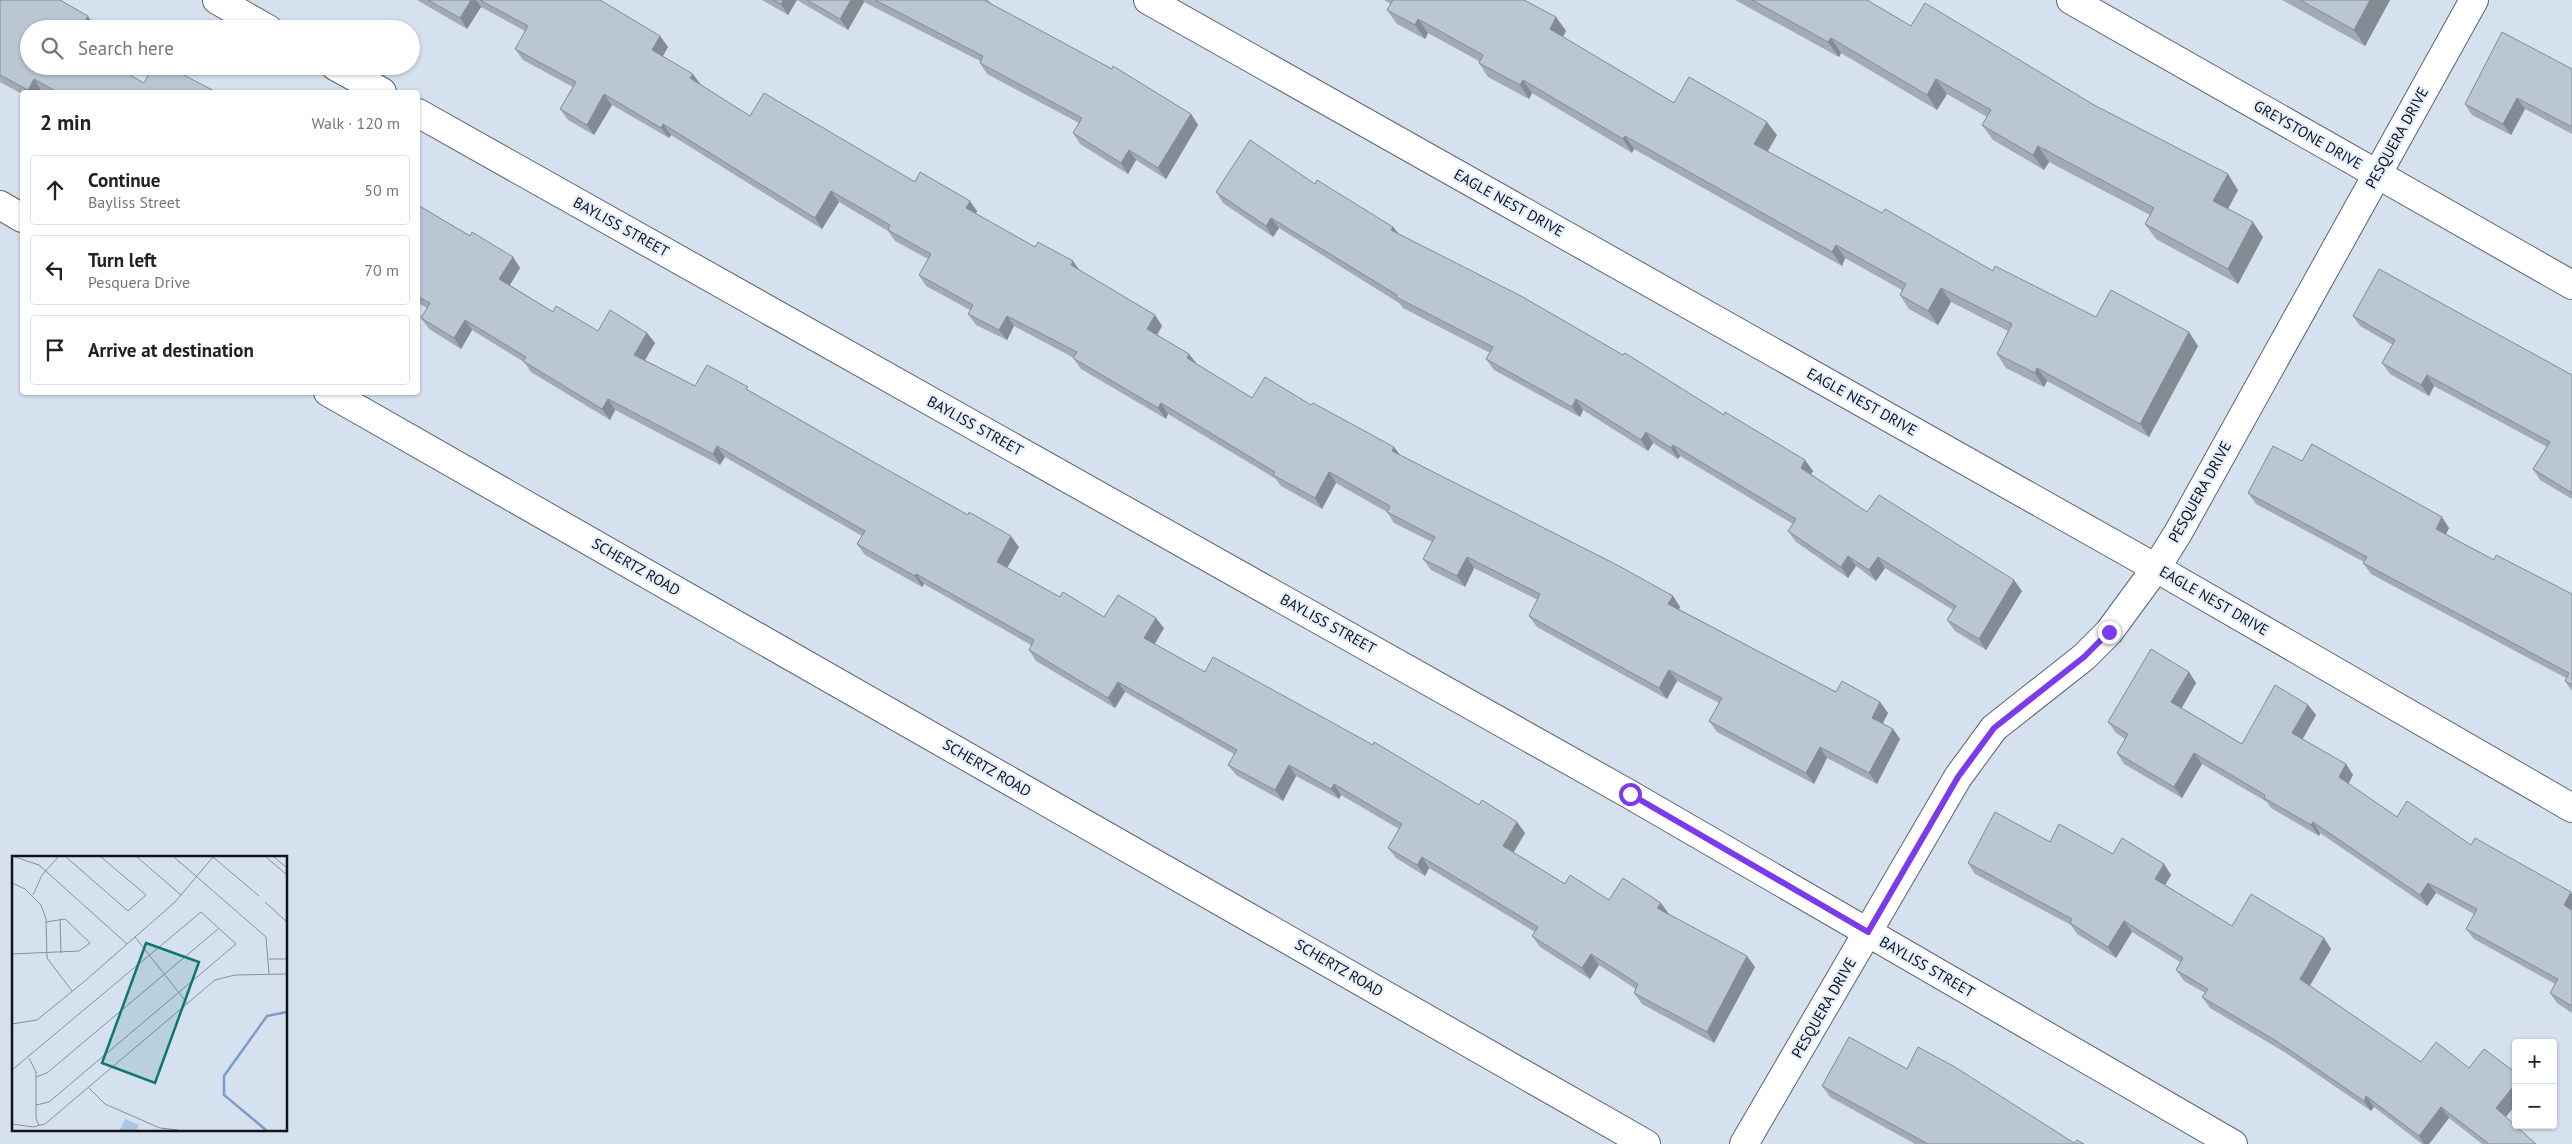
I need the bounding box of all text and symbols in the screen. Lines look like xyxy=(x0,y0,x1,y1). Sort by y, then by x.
search box xyxy=(20,20,420,75)
icon: search xyxy=(38,34,66,62)
text: Search here xyxy=(78,36,174,60)
street label: PESQUERA DRIVE xyxy=(2361,84,2432,192)
street label: GREYSTONE DRIVE xyxy=(2251,96,2366,173)
text: 2 min xyxy=(40,109,91,136)
text: Walk · 120 m xyxy=(311,113,400,133)
street label: EAGLE NEST DRIVE xyxy=(1451,164,1568,241)
text: Continue xyxy=(88,168,160,192)
icon: ahead xyxy=(41,176,69,204)
text: 50 m xyxy=(364,180,399,200)
text: Bayliss Street xyxy=(88,192,180,212)
street label: BAYLISS STREET xyxy=(570,192,673,261)
text: Turn left xyxy=(88,248,157,272)
icon: left xyxy=(41,256,69,284)
text: 70 m xyxy=(364,260,399,280)
text: Pesquera Drive xyxy=(88,272,190,292)
icon: arrive xyxy=(41,336,69,364)
text: Arrive at destination xyxy=(88,338,254,362)
street label: EAGLE NEST DRIVE xyxy=(1804,363,1921,440)
street label: BAYLISS STREET xyxy=(924,391,1027,460)
street label: PESQUERA DRIVE xyxy=(2164,438,2235,546)
street label: SCHERTZ ROAD xyxy=(589,534,684,600)
street label: EAGLE NEST DRIVE xyxy=(2156,562,2272,640)
street label: BAYLISS STREET xyxy=(1277,589,1380,658)
route end xyxy=(2098,621,2121,644)
street label: SCHERTZ ROAD xyxy=(940,735,1035,801)
route start xyxy=(1619,783,1642,806)
inset map xyxy=(12,856,288,1132)
street label: BAYLISS STREET xyxy=(1876,932,1979,1002)
street label: SCHERTZ ROAD xyxy=(1292,935,1387,1001)
street label: PESQUERA DRIVE xyxy=(1787,954,1860,1061)
map controls xyxy=(2512,1039,2557,1129)
button: + xyxy=(2512,1039,2557,1084)
button: − xyxy=(2512,1084,2557,1129)

